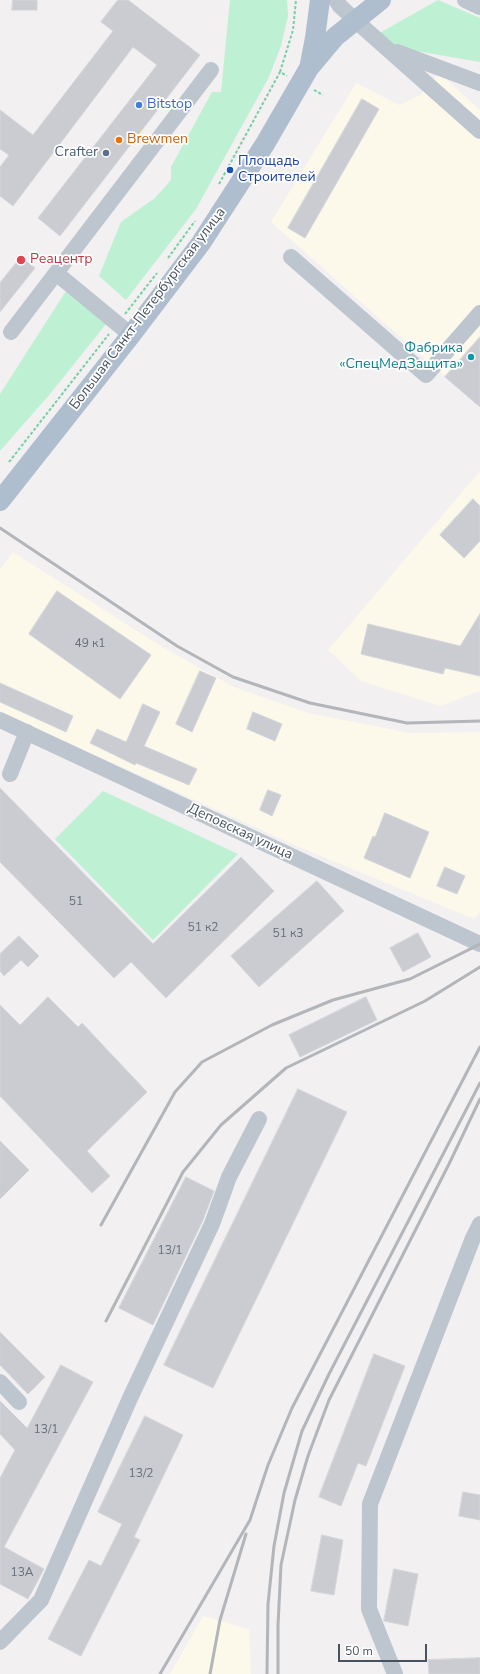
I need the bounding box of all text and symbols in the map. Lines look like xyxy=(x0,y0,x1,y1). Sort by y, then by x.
place label: Bitstop xyxy=(147,97,192,113)
marker: Bitstop xyxy=(134,100,144,110)
place label: Brewmen xyxy=(127,132,188,148)
marker: Brewmen xyxy=(114,135,124,145)
place label: Crafter xyxy=(55,145,98,161)
marker: Crafter xyxy=(101,148,111,158)
place label: Площадь Строителей xyxy=(238,154,316,186)
marker: Площадь Строителей xyxy=(225,165,235,175)
street label: Большая Санкт-Петербургская улица xyxy=(67,205,229,413)
place label: Реацентр xyxy=(30,252,92,268)
marker: Реацентр xyxy=(15,254,27,266)
place label: Фабрика «СпецМедЗащита» xyxy=(339,341,463,374)
marker: Фабрика «СпецМедЗащита» xyxy=(466,352,476,362)
house number: 49 к1 xyxy=(75,637,105,651)
street label: Деповская улица xyxy=(185,800,295,864)
house number: 51 xyxy=(69,895,83,909)
house number: 51 к2 xyxy=(188,921,218,935)
house number: 51 к3 xyxy=(273,927,303,941)
house number: 13/1 xyxy=(158,1244,182,1258)
house number: 13/1 xyxy=(34,1423,58,1437)
house number: 13/2 xyxy=(129,1467,153,1481)
house number: 13А xyxy=(10,1566,34,1580)
scale bar xyxy=(340,1636,429,1662)
text: 50 m xyxy=(345,1643,373,1659)

